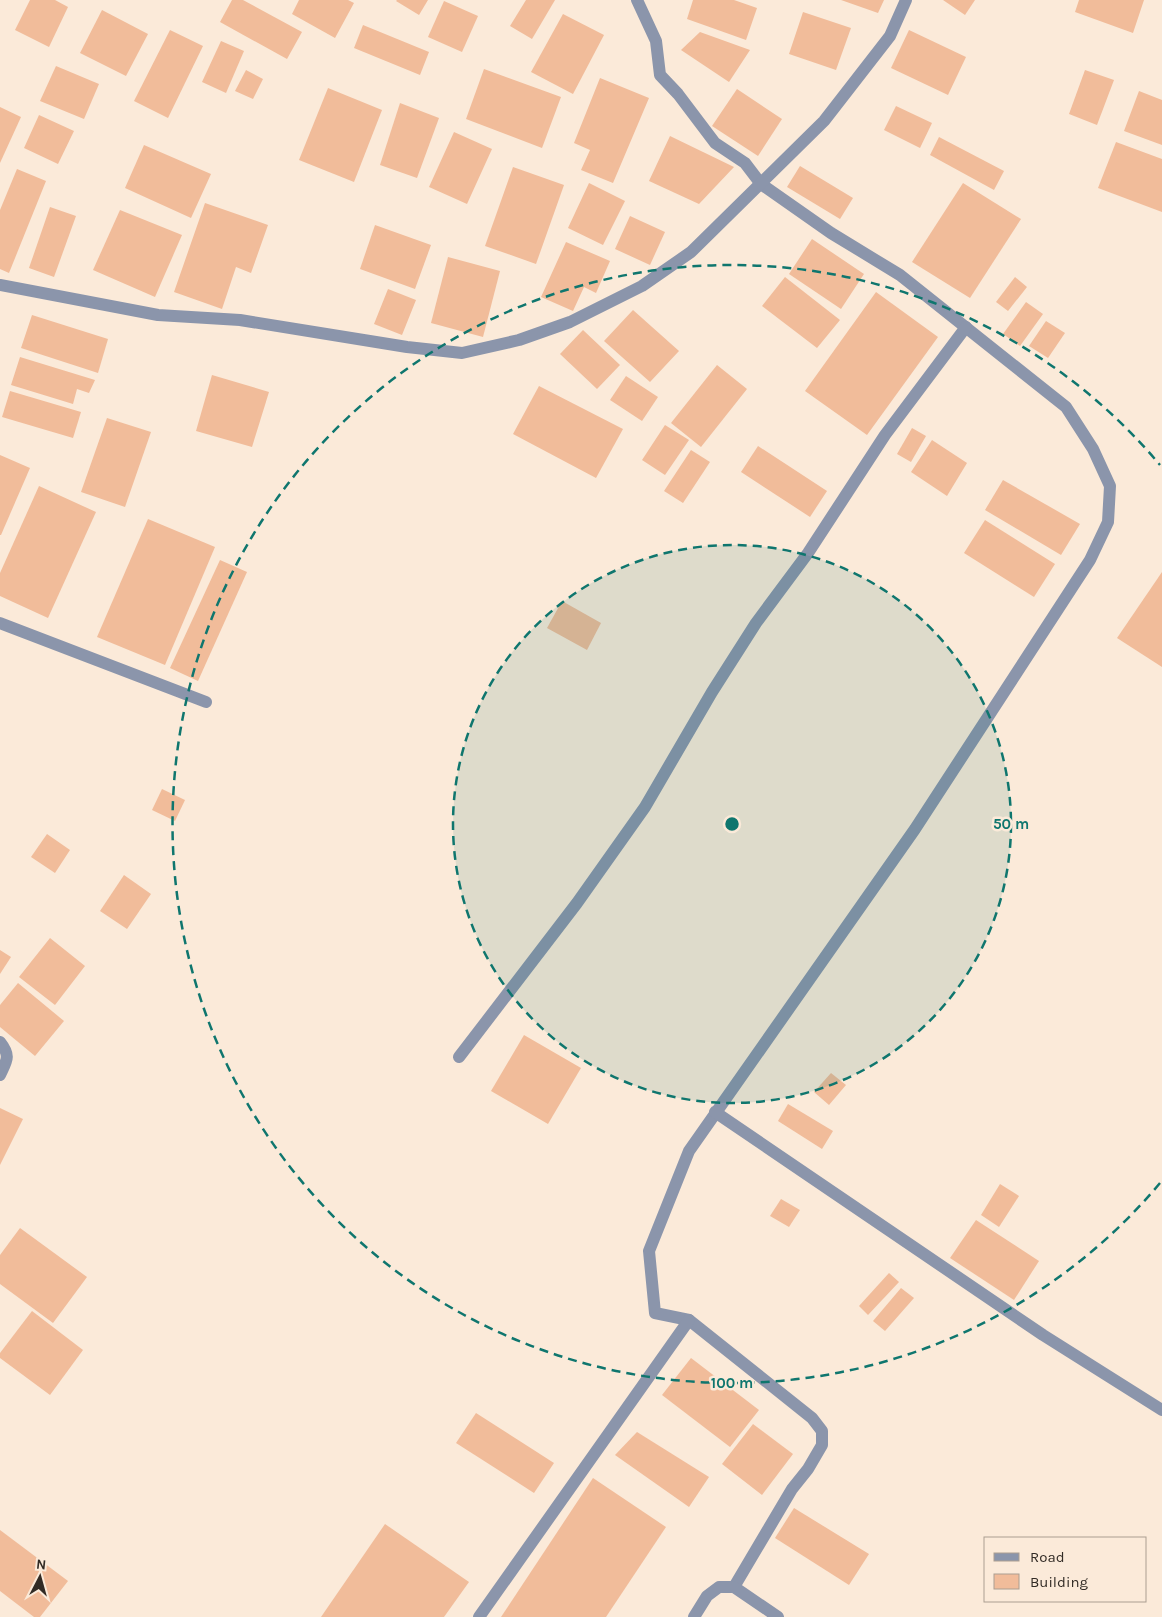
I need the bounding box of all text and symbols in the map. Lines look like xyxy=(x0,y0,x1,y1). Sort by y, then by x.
centre of rings xyxy=(723,815,741,833)
text: 50 m xyxy=(993,815,1029,833)
text: 100 m xyxy=(711,1374,753,1392)
legend xyxy=(984,1537,1147,1602)
text: Road xyxy=(1030,1548,1065,1566)
north arrow xyxy=(15,1552,65,1602)
text: N xyxy=(35,1556,47,1574)
text: Building xyxy=(1030,1573,1088,1591)

